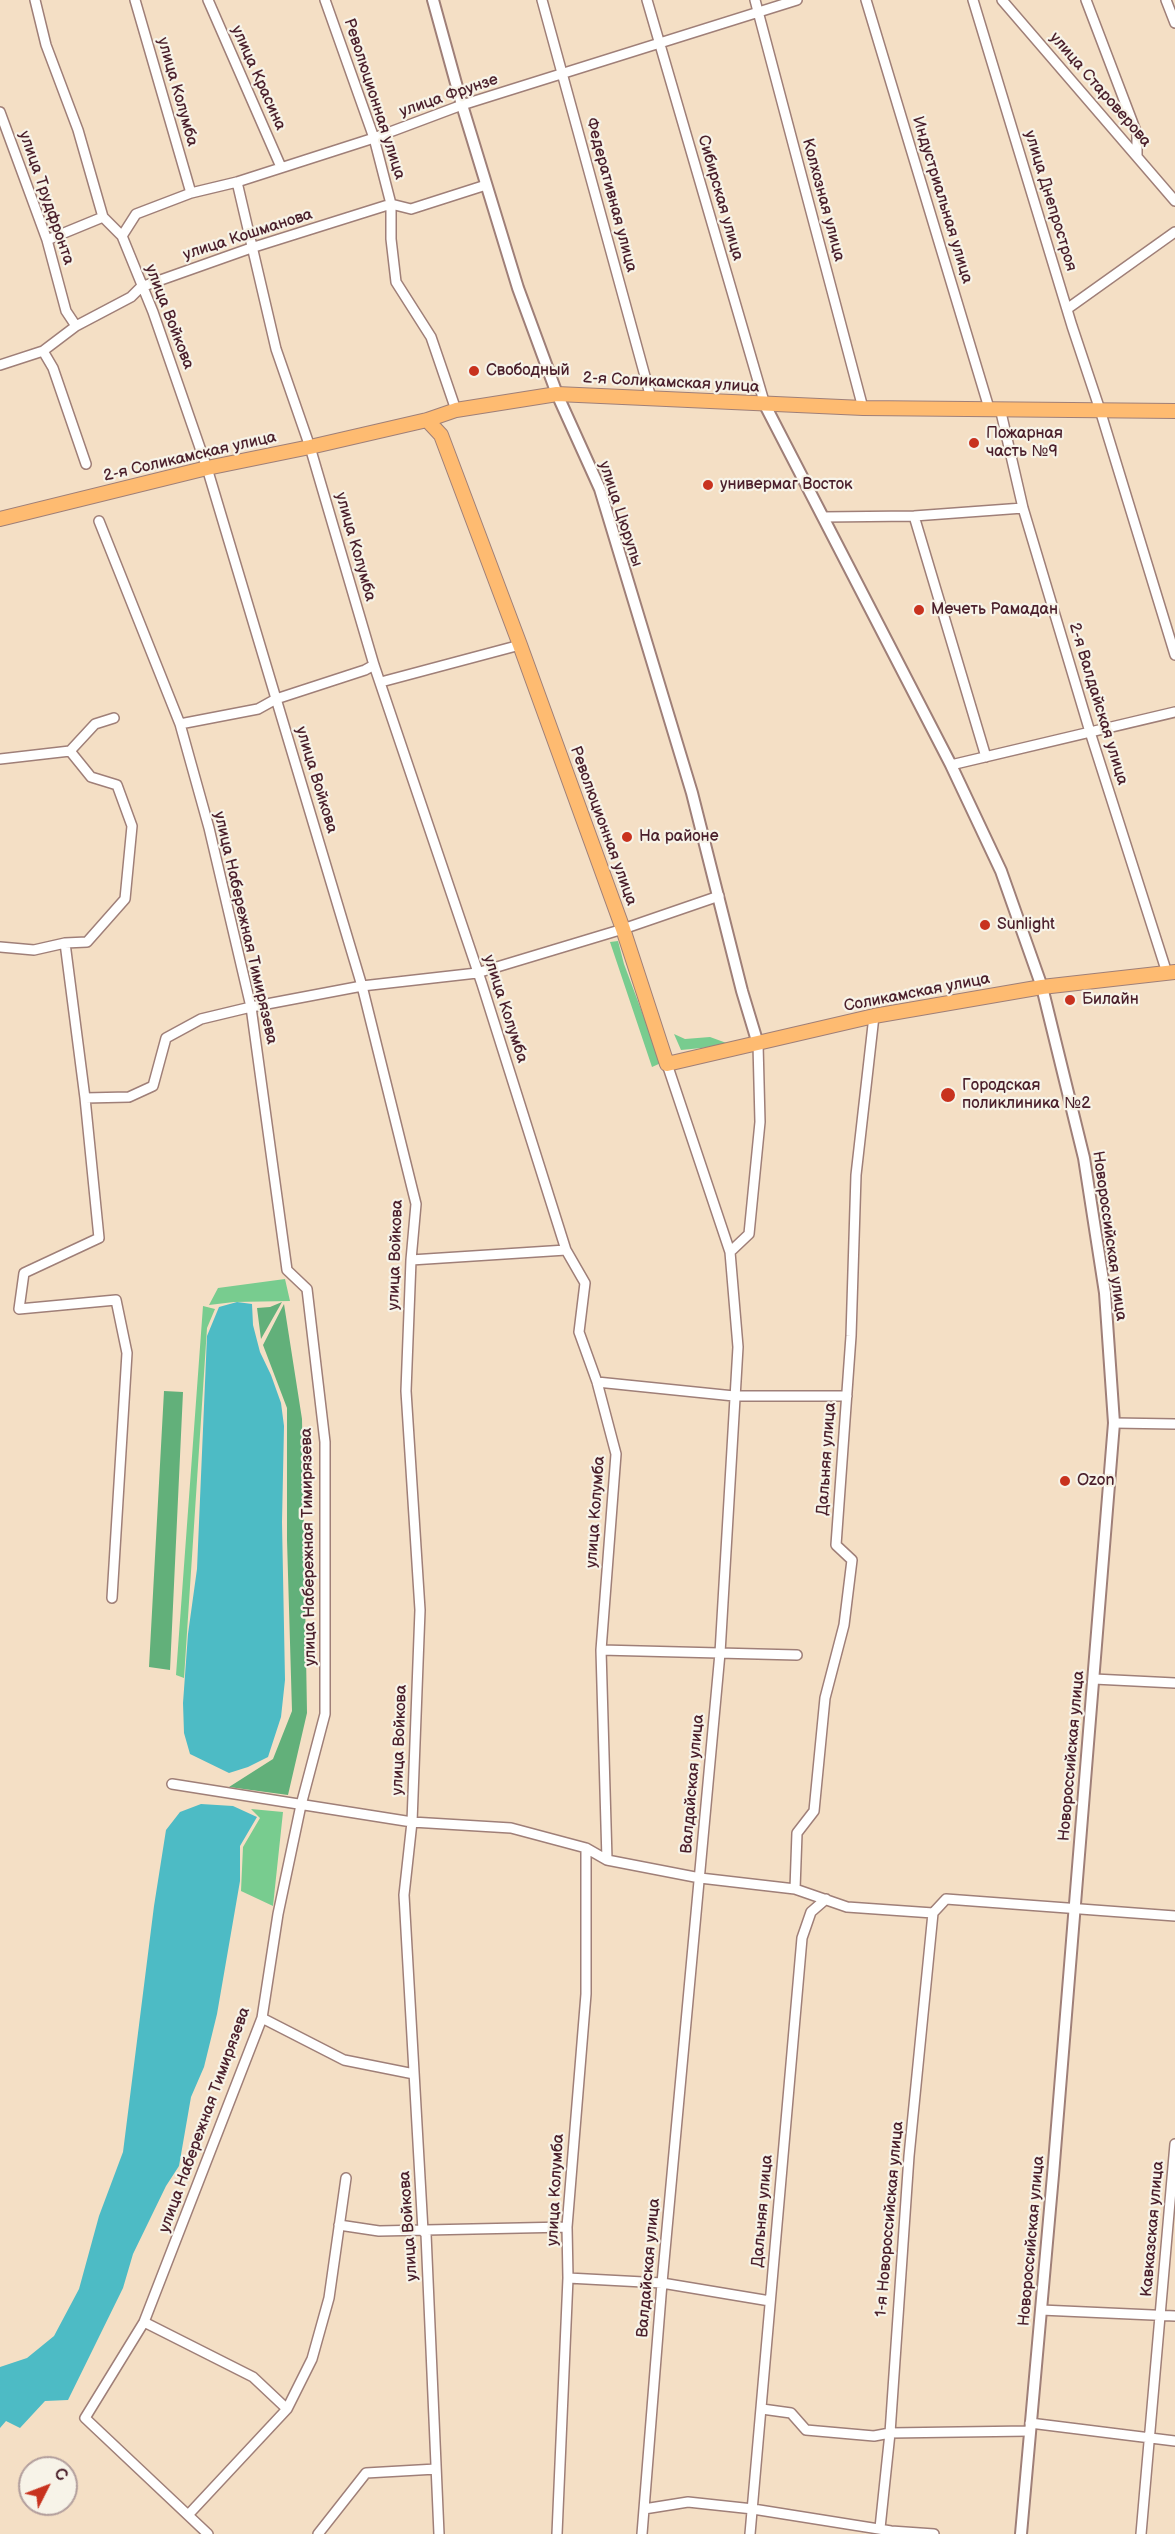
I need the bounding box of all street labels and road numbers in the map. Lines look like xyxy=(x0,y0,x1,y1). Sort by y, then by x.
street label: Революционная улица xyxy=(339,16,409,182)
street label: улица Красина xyxy=(226,23,290,133)
street label: улица Староверова xyxy=(1045,29,1155,151)
street label: улица Колумба xyxy=(152,35,202,149)
street label: улица Фрунзе xyxy=(397,70,501,122)
street label: Индустриальная улица xyxy=(907,114,977,286)
street label: Федеративная улица xyxy=(581,116,641,274)
street label: улица Трудфронта xyxy=(14,128,78,268)
street label: улица Днепростроя xyxy=(1019,128,1081,274)
street label: Сибирская улица xyxy=(693,133,747,263)
street label: Колхозная улица xyxy=(797,136,849,264)
street label: улица Кошманова xyxy=(181,205,315,265)
street label: улица Войкова xyxy=(140,262,198,372)
street label: 2-я Соликамская улица xyxy=(582,369,760,397)
street label: 2-я Соликамская улица xyxy=(102,428,278,486)
street label: улица Цюрупы xyxy=(594,459,646,569)
street label: улица Колумба xyxy=(330,490,380,604)
street label: 2-я Валдайская улица xyxy=(1064,621,1132,787)
street label: улица Войкова xyxy=(291,724,341,836)
street label: Революционная улица xyxy=(565,744,641,908)
street label: улица Набережная Тимирязева xyxy=(209,810,281,1046)
street label: улица Колумба xyxy=(479,953,531,1065)
street label: Соликамская улица xyxy=(842,969,992,1017)
street label: Новороссийская улица xyxy=(1088,1150,1130,1322)
street label: улица Войкова xyxy=(384,1199,408,1311)
street label: Дальняя улица xyxy=(813,1402,841,1516)
street label: улица Набережная Тимирязева xyxy=(297,1428,321,1666)
street label: улица Колумба xyxy=(583,1455,609,1569)
street label: Новороссийская улица xyxy=(1055,1670,1089,1842)
street label: улица Войкова xyxy=(388,1684,412,1796)
street label: Валдайская улица xyxy=(677,1713,709,1855)
street label: улица Набережная Тимирязева xyxy=(155,2005,255,2235)
street label: 1-я Новороссийская улица xyxy=(872,2120,908,2318)
street label: улица Колумба xyxy=(543,2133,569,2247)
street label: Дальняя улица xyxy=(749,2154,777,2268)
street label: Новороссийская улица xyxy=(1015,2155,1049,2327)
street label: Кавказская улица xyxy=(1137,2160,1169,2298)
street label: улица Войкова xyxy=(396,2170,422,2282)
street label: Валдайская улица xyxy=(633,2197,665,2339)

